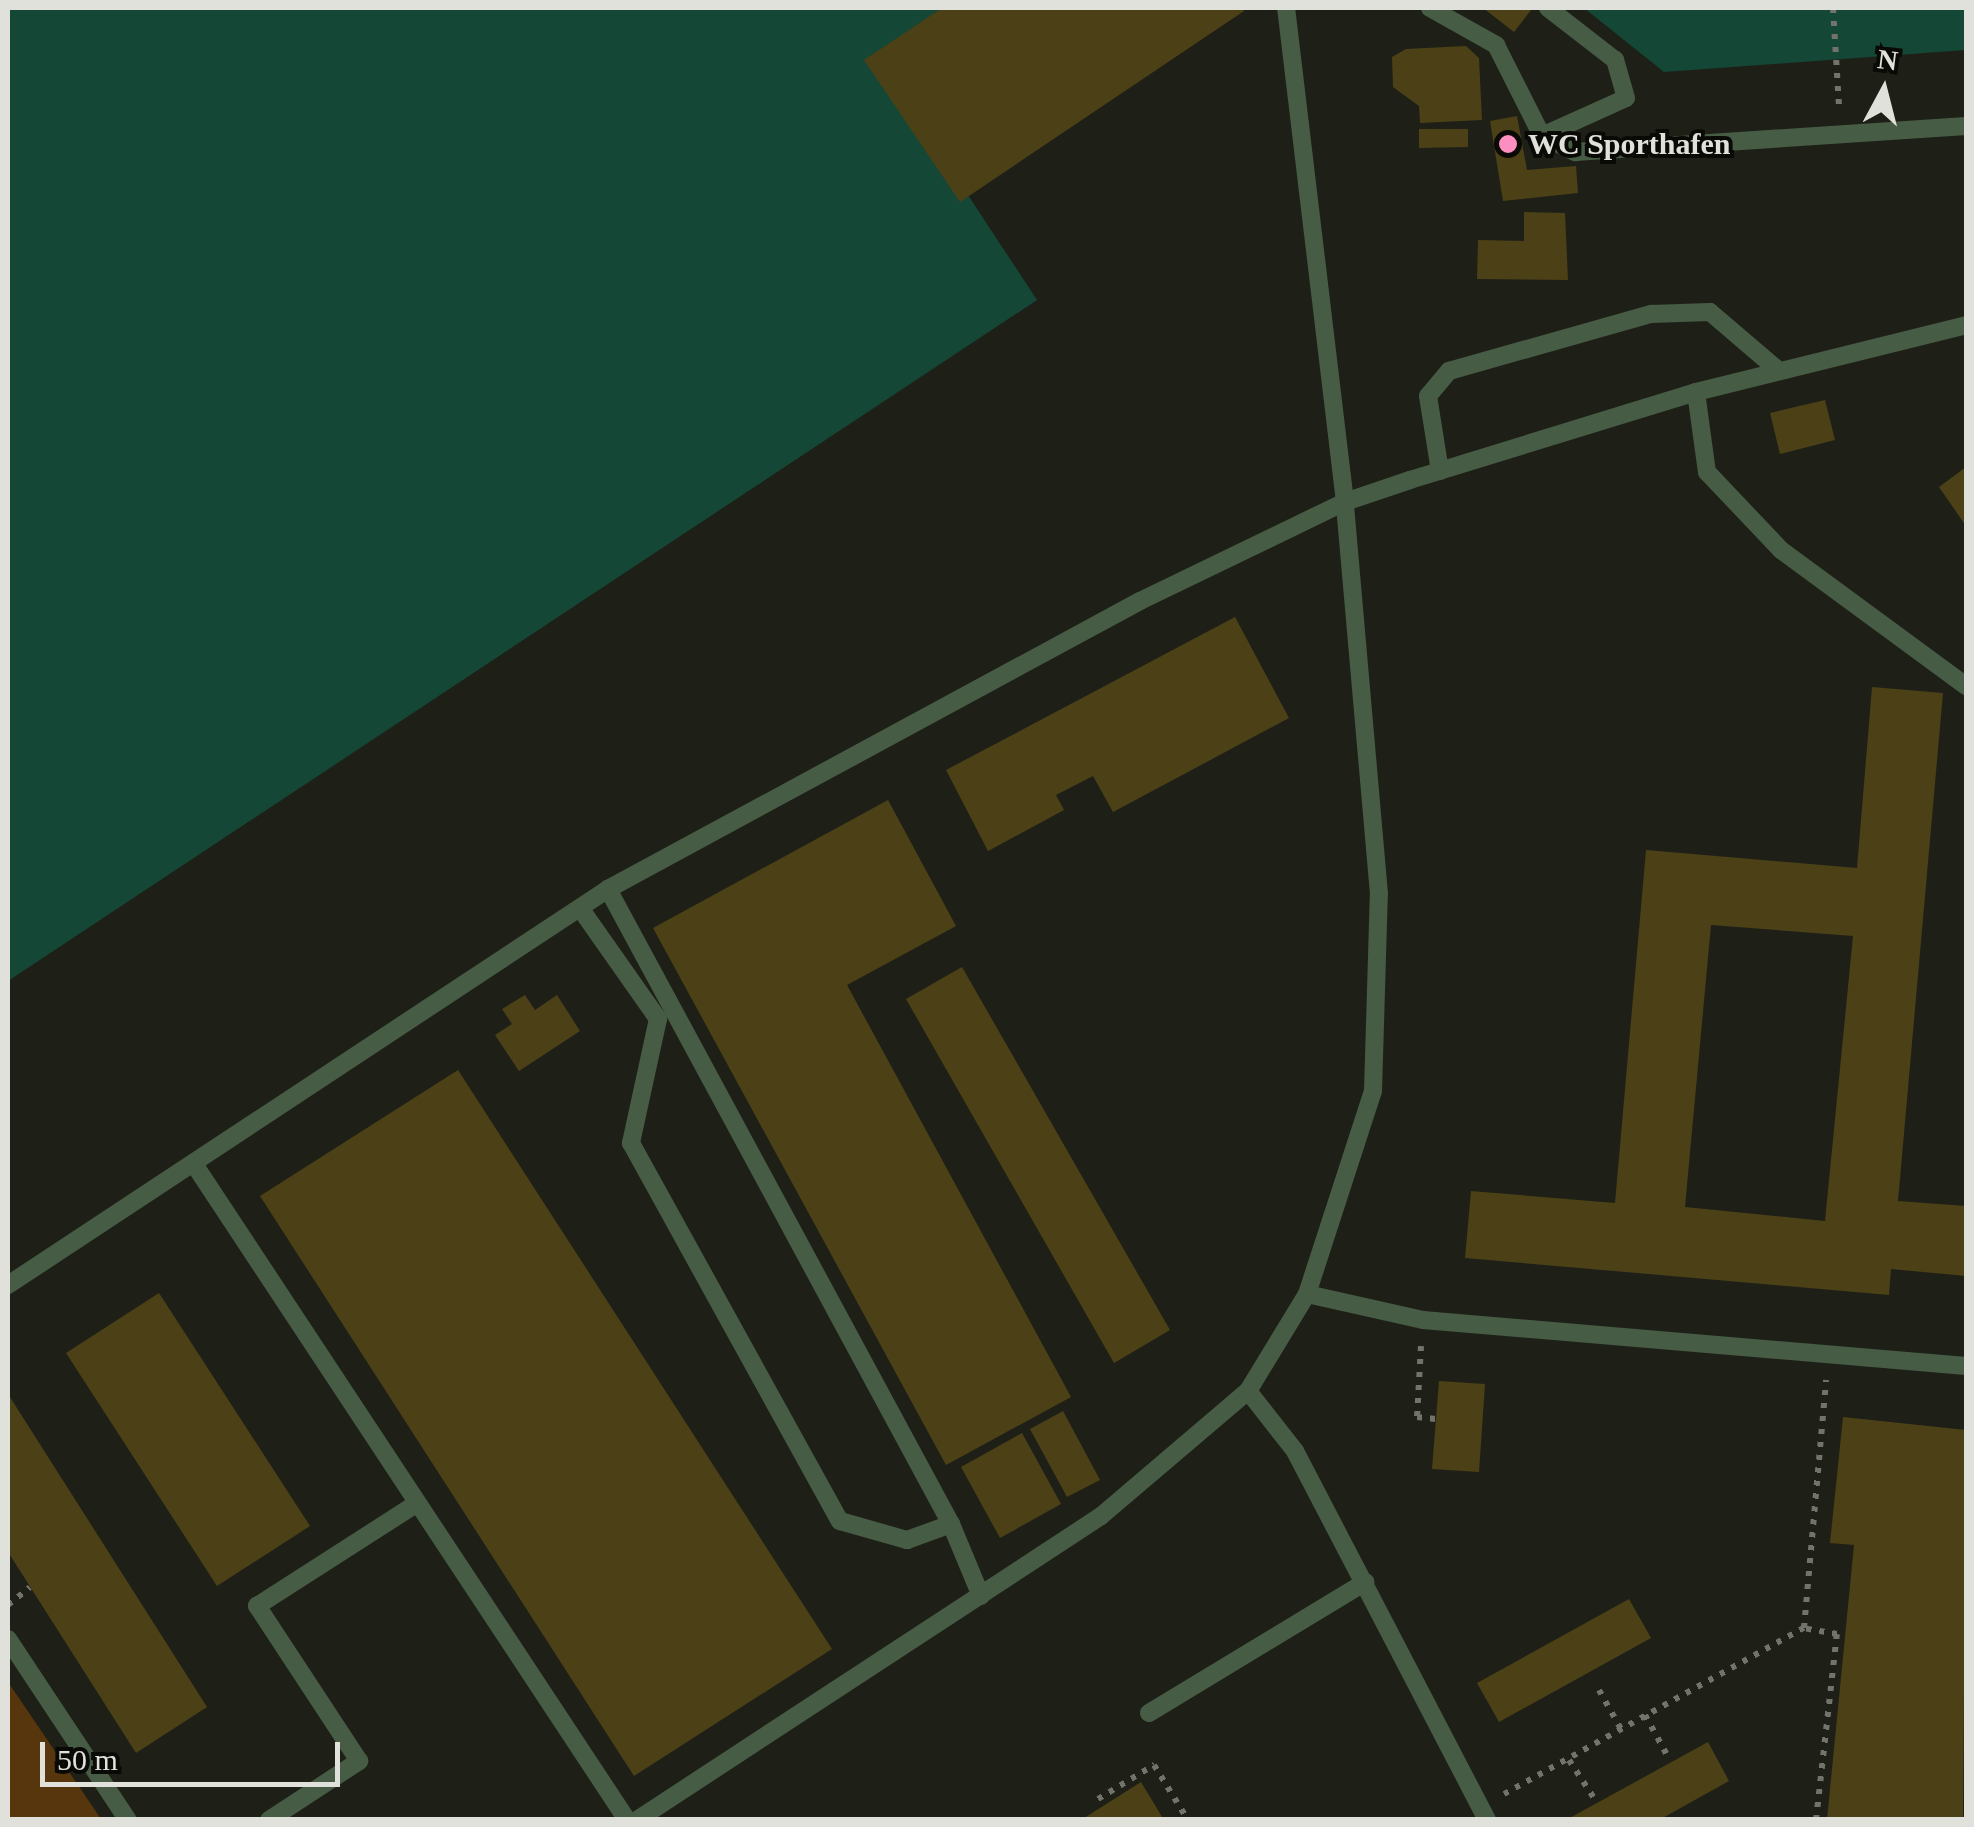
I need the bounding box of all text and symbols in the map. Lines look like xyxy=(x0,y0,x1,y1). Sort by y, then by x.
north arrow xyxy=(1834,40,1934,140)
text: N xyxy=(1876,43,1900,76)
place label: WC Sporthafen xyxy=(1528,126,1731,162)
marker: WC Sporthafen xyxy=(1497,133,1519,155)
scale bar xyxy=(45,1722,345,1784)
text: 50 m xyxy=(57,1743,118,1776)

